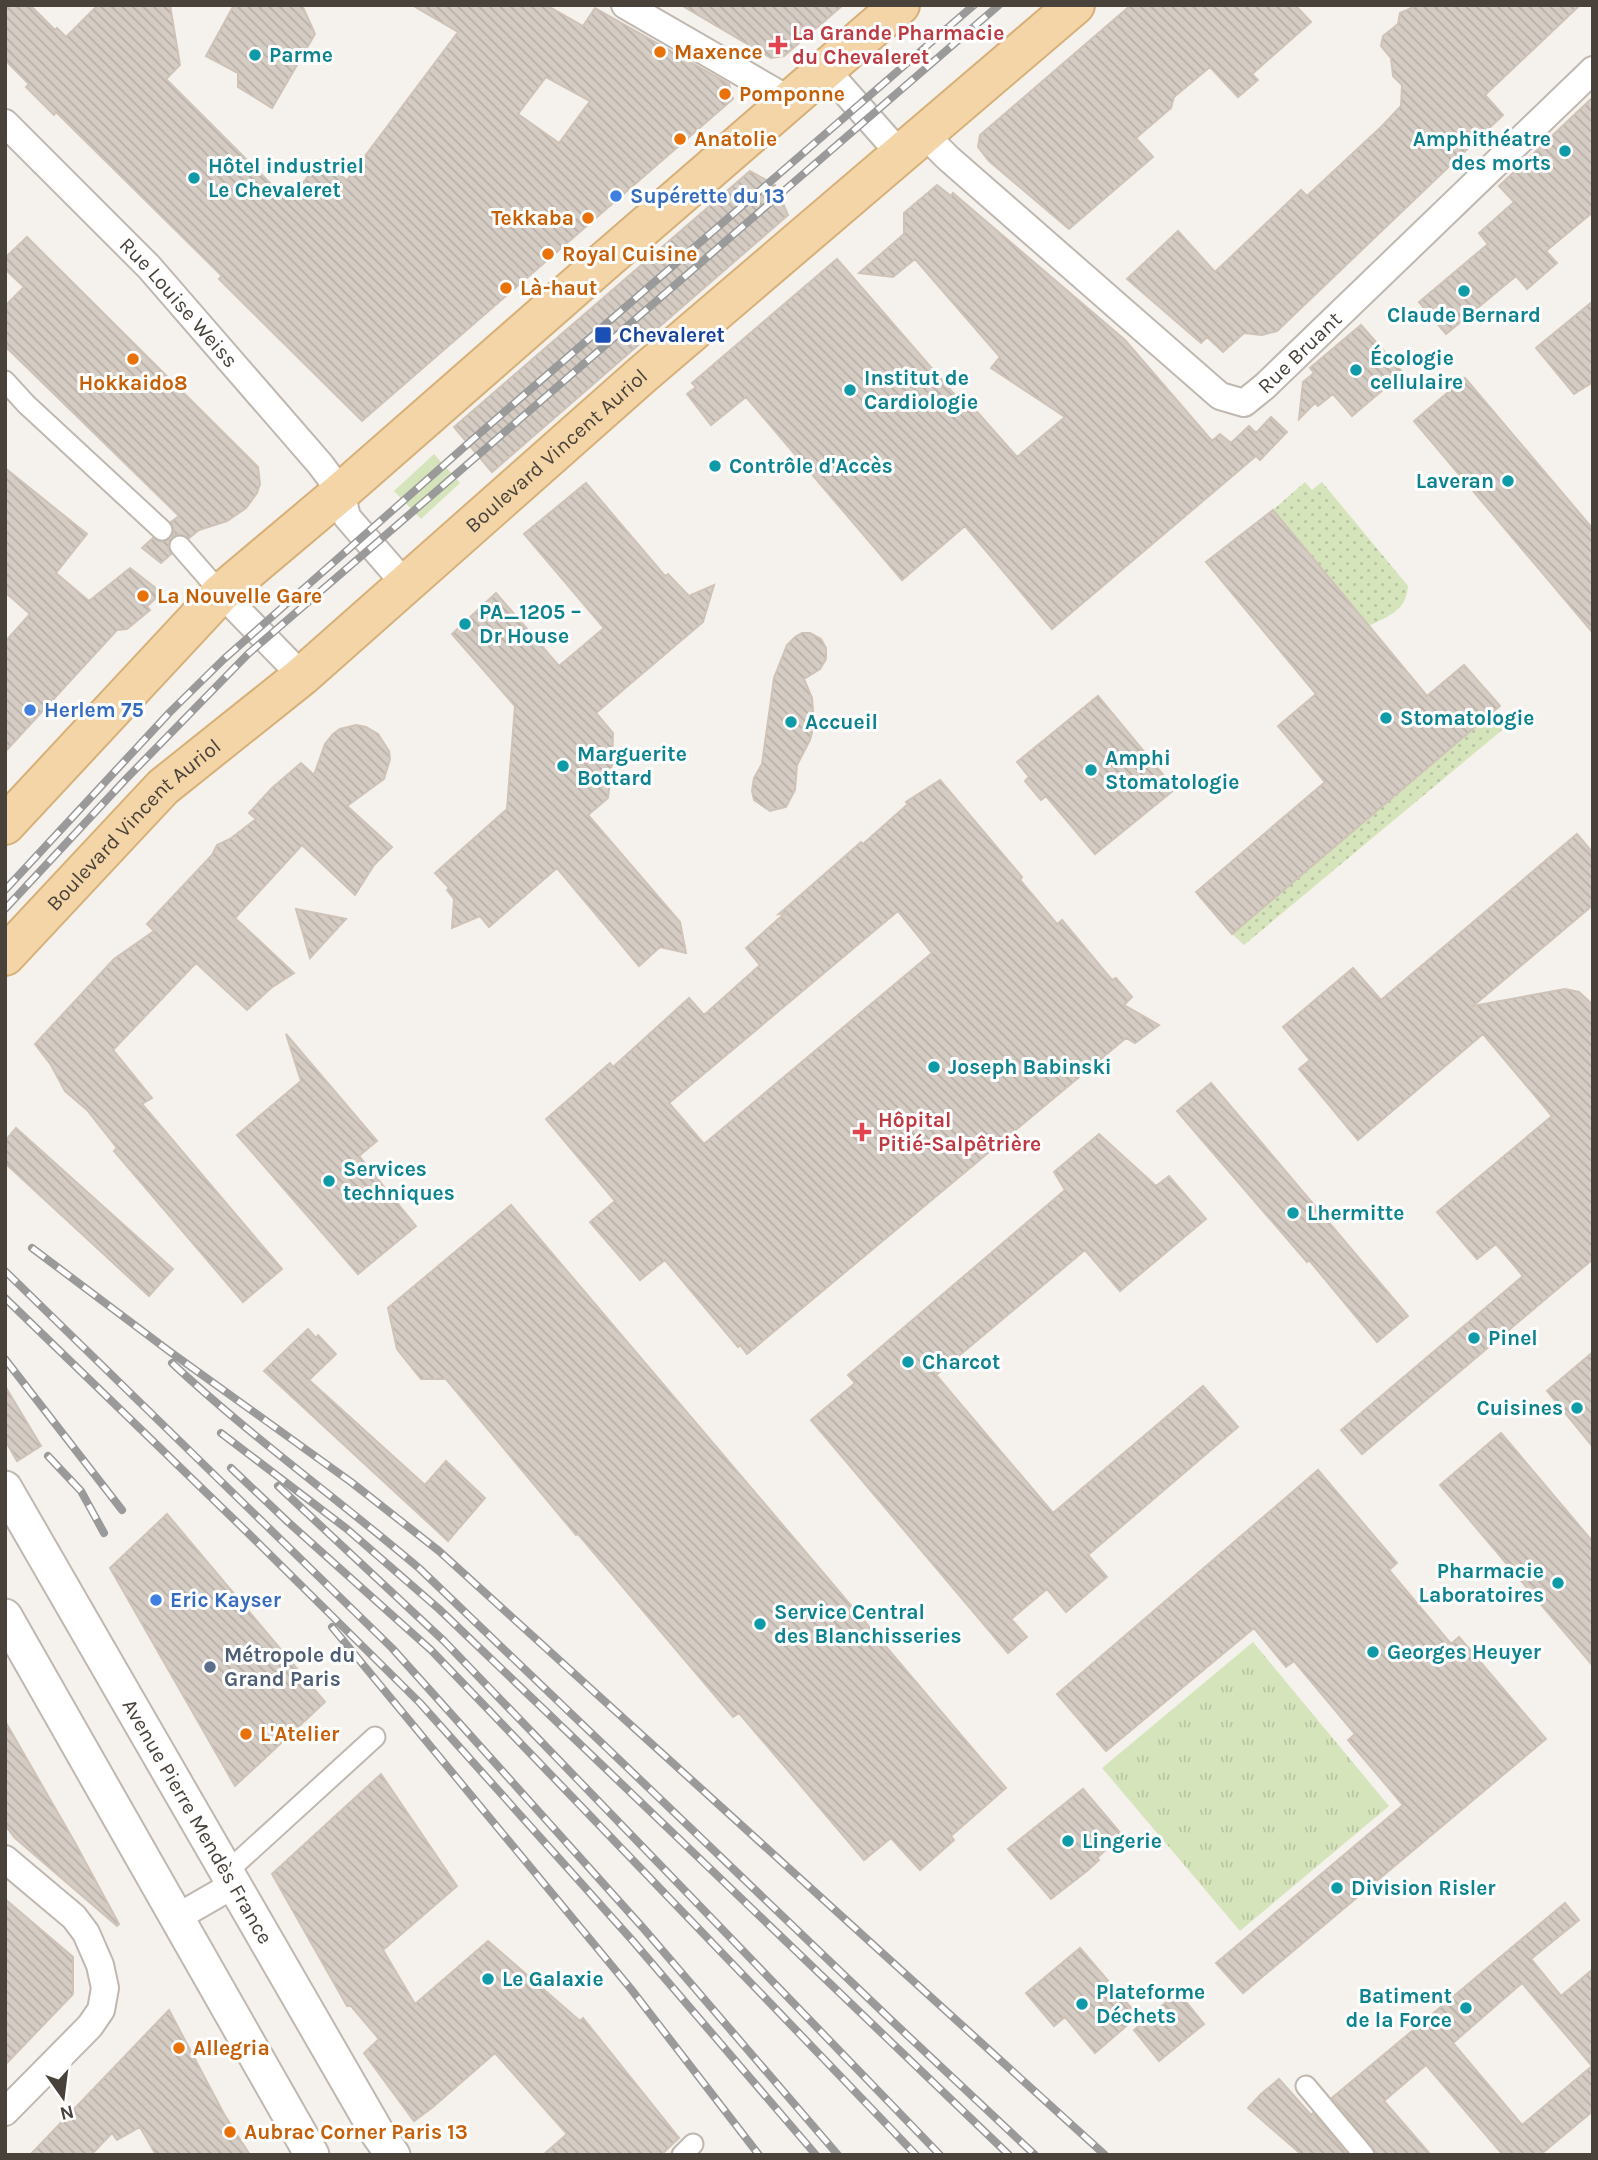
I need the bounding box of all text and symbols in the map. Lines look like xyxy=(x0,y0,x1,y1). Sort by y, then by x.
place label: La Grande Pharmacie du Chevaleret xyxy=(792,21,1004,69)
marker: La Grande Pharmacie du Chevaleret xyxy=(770,37,786,53)
place label: Maxence xyxy=(674,40,763,64)
place label: Parme xyxy=(269,43,333,67)
marker: Maxence xyxy=(652,44,668,60)
marker: Parme xyxy=(247,47,263,63)
place label: Pomponne xyxy=(739,82,845,106)
marker: Pomponne xyxy=(717,86,733,102)
place label: Anatolie xyxy=(694,127,777,151)
place label: Amphithéatre des morts xyxy=(1413,127,1551,175)
marker: Anatolie xyxy=(672,131,688,147)
marker: Amphithéatre des morts xyxy=(1557,143,1573,159)
place label: Hôtel industriel Le Chevaleret xyxy=(208,154,364,202)
marker: Hôtel industriel Le Chevaleret xyxy=(186,170,202,186)
place label: Supérette du 13 xyxy=(630,184,785,208)
marker: Supérette du 13 xyxy=(608,188,624,204)
place label: Tekkaba xyxy=(491,206,574,230)
marker: Tekkaba xyxy=(580,210,596,226)
street label: Rue Louise Weiss xyxy=(115,233,243,372)
place label: Royal Cuisine xyxy=(562,242,698,266)
marker: Royal Cuisine xyxy=(540,246,556,262)
place label: Là-haut xyxy=(520,276,597,300)
marker: Là-haut xyxy=(498,280,514,296)
marker: Claude Bernard xyxy=(1456,283,1472,299)
place label: Claude Bernard xyxy=(1387,303,1541,327)
street label: Rue Bruant xyxy=(1253,307,1346,398)
place label: Chevaleret xyxy=(619,323,725,347)
marker: Chevaleret xyxy=(593,325,613,345)
place label: Écologie cellulaire xyxy=(1370,344,1463,394)
marker: Hokkaido8 xyxy=(125,351,141,367)
marker: Écologie cellulaire xyxy=(1348,362,1364,378)
street label: Boulevard Vincent Auriol xyxy=(460,364,652,538)
place label: Institut de Cardiologie xyxy=(864,366,978,414)
place label: Hokkaido8 xyxy=(78,371,188,395)
marker: Institut de Cardiologie xyxy=(842,382,858,398)
place label: Contrôle d'Accès xyxy=(729,454,893,478)
marker: Contrôle d'Accès xyxy=(707,458,723,474)
place label: Laveran xyxy=(1416,469,1494,493)
marker: Laveran xyxy=(1500,473,1516,489)
place label: La Nouvelle Gare xyxy=(157,584,322,608)
marker: La Nouvelle Gare xyxy=(135,588,151,604)
place label: PA_1205 – Dr House xyxy=(479,600,582,648)
marker: PA_1205 – Dr House xyxy=(457,616,473,632)
place label: Herlem 75 xyxy=(44,698,144,722)
marker: Herlem 75 xyxy=(22,702,38,718)
place label: Stomatologie xyxy=(1400,706,1534,730)
place label: Accueil xyxy=(805,710,878,734)
marker: Stomatologie xyxy=(1378,710,1394,726)
marker: Accueil xyxy=(783,714,799,730)
street label: Boulevard Vincent Auriol xyxy=(42,734,225,916)
place label: Marguerite Bottard xyxy=(577,742,687,790)
place label: Amphi Stomatologie xyxy=(1105,746,1239,794)
marker: Marguerite Bottard xyxy=(555,758,571,774)
marker: Amphi Stomatologie xyxy=(1083,762,1099,778)
place label: Joseph Babinski xyxy=(948,1055,1112,1079)
marker: Joseph Babinski xyxy=(926,1059,942,1075)
place label: Hôpital Pitié-Salpêtrière xyxy=(878,1108,1041,1156)
marker: Hôpital Pitié-Salpêtrière xyxy=(852,1122,872,1142)
place label: Services techniques xyxy=(343,1157,455,1206)
marker: Services techniques xyxy=(321,1173,337,1189)
place label: Lhermitte xyxy=(1307,1201,1404,1225)
marker: Lhermitte xyxy=(1285,1205,1301,1221)
place label: Pinel xyxy=(1488,1326,1538,1350)
marker: Pinel xyxy=(1466,1330,1482,1346)
place label: Charcot xyxy=(922,1350,1000,1374)
marker: Charcot xyxy=(900,1354,916,1370)
place label: Cuisines xyxy=(1476,1396,1563,1420)
marker: Cuisines xyxy=(1569,1400,1585,1416)
place label: Pharmacie Laboratoires xyxy=(1419,1559,1544,1607)
marker: Pharmacie Laboratoires xyxy=(1550,1575,1566,1591)
place label: Eric Kayser xyxy=(170,1588,282,1612)
marker: Eric Kayser xyxy=(148,1592,164,1608)
place label: Service Central des Blanchisseries xyxy=(774,1600,962,1648)
marker: Service Central des Blanchisseries xyxy=(752,1616,768,1632)
place label: Georges Heuyer xyxy=(1387,1640,1542,1664)
place label: Métropole du Grand Paris xyxy=(224,1643,356,1691)
marker: Georges Heuyer xyxy=(1365,1644,1381,1660)
marker: Métropole du Grand Paris xyxy=(202,1659,218,1675)
street label: Avenue Pierre Mendès France xyxy=(117,1695,278,1948)
place label: L'Atelier xyxy=(260,1722,340,1746)
marker: L'Atelier xyxy=(238,1726,254,1742)
place label: Lingerie xyxy=(1082,1829,1162,1853)
marker: Lingerie xyxy=(1060,1833,1076,1849)
place label: Division Risler xyxy=(1351,1876,1496,1900)
marker: Division Risler xyxy=(1329,1880,1345,1896)
place label: Le Galaxie xyxy=(502,1967,604,1991)
marker: Le Galaxie xyxy=(480,1971,496,1987)
place label: Plateforme Déchets xyxy=(1096,1980,1205,2028)
place label: Batiment de la Force xyxy=(1345,1984,1452,2032)
marker: Plateforme Déchets xyxy=(1074,1996,1090,2012)
marker: Batiment de la Force xyxy=(1458,2000,1474,2016)
place label: Allegria xyxy=(193,2036,270,2060)
marker: Allegria xyxy=(171,2040,187,2056)
north arrow xyxy=(28,2062,98,2132)
text: N xyxy=(58,2100,76,2125)
place label: Aubrac Corner Paris 13 xyxy=(244,2120,468,2144)
marker: Aubrac Corner Paris 13 xyxy=(222,2124,238,2140)

